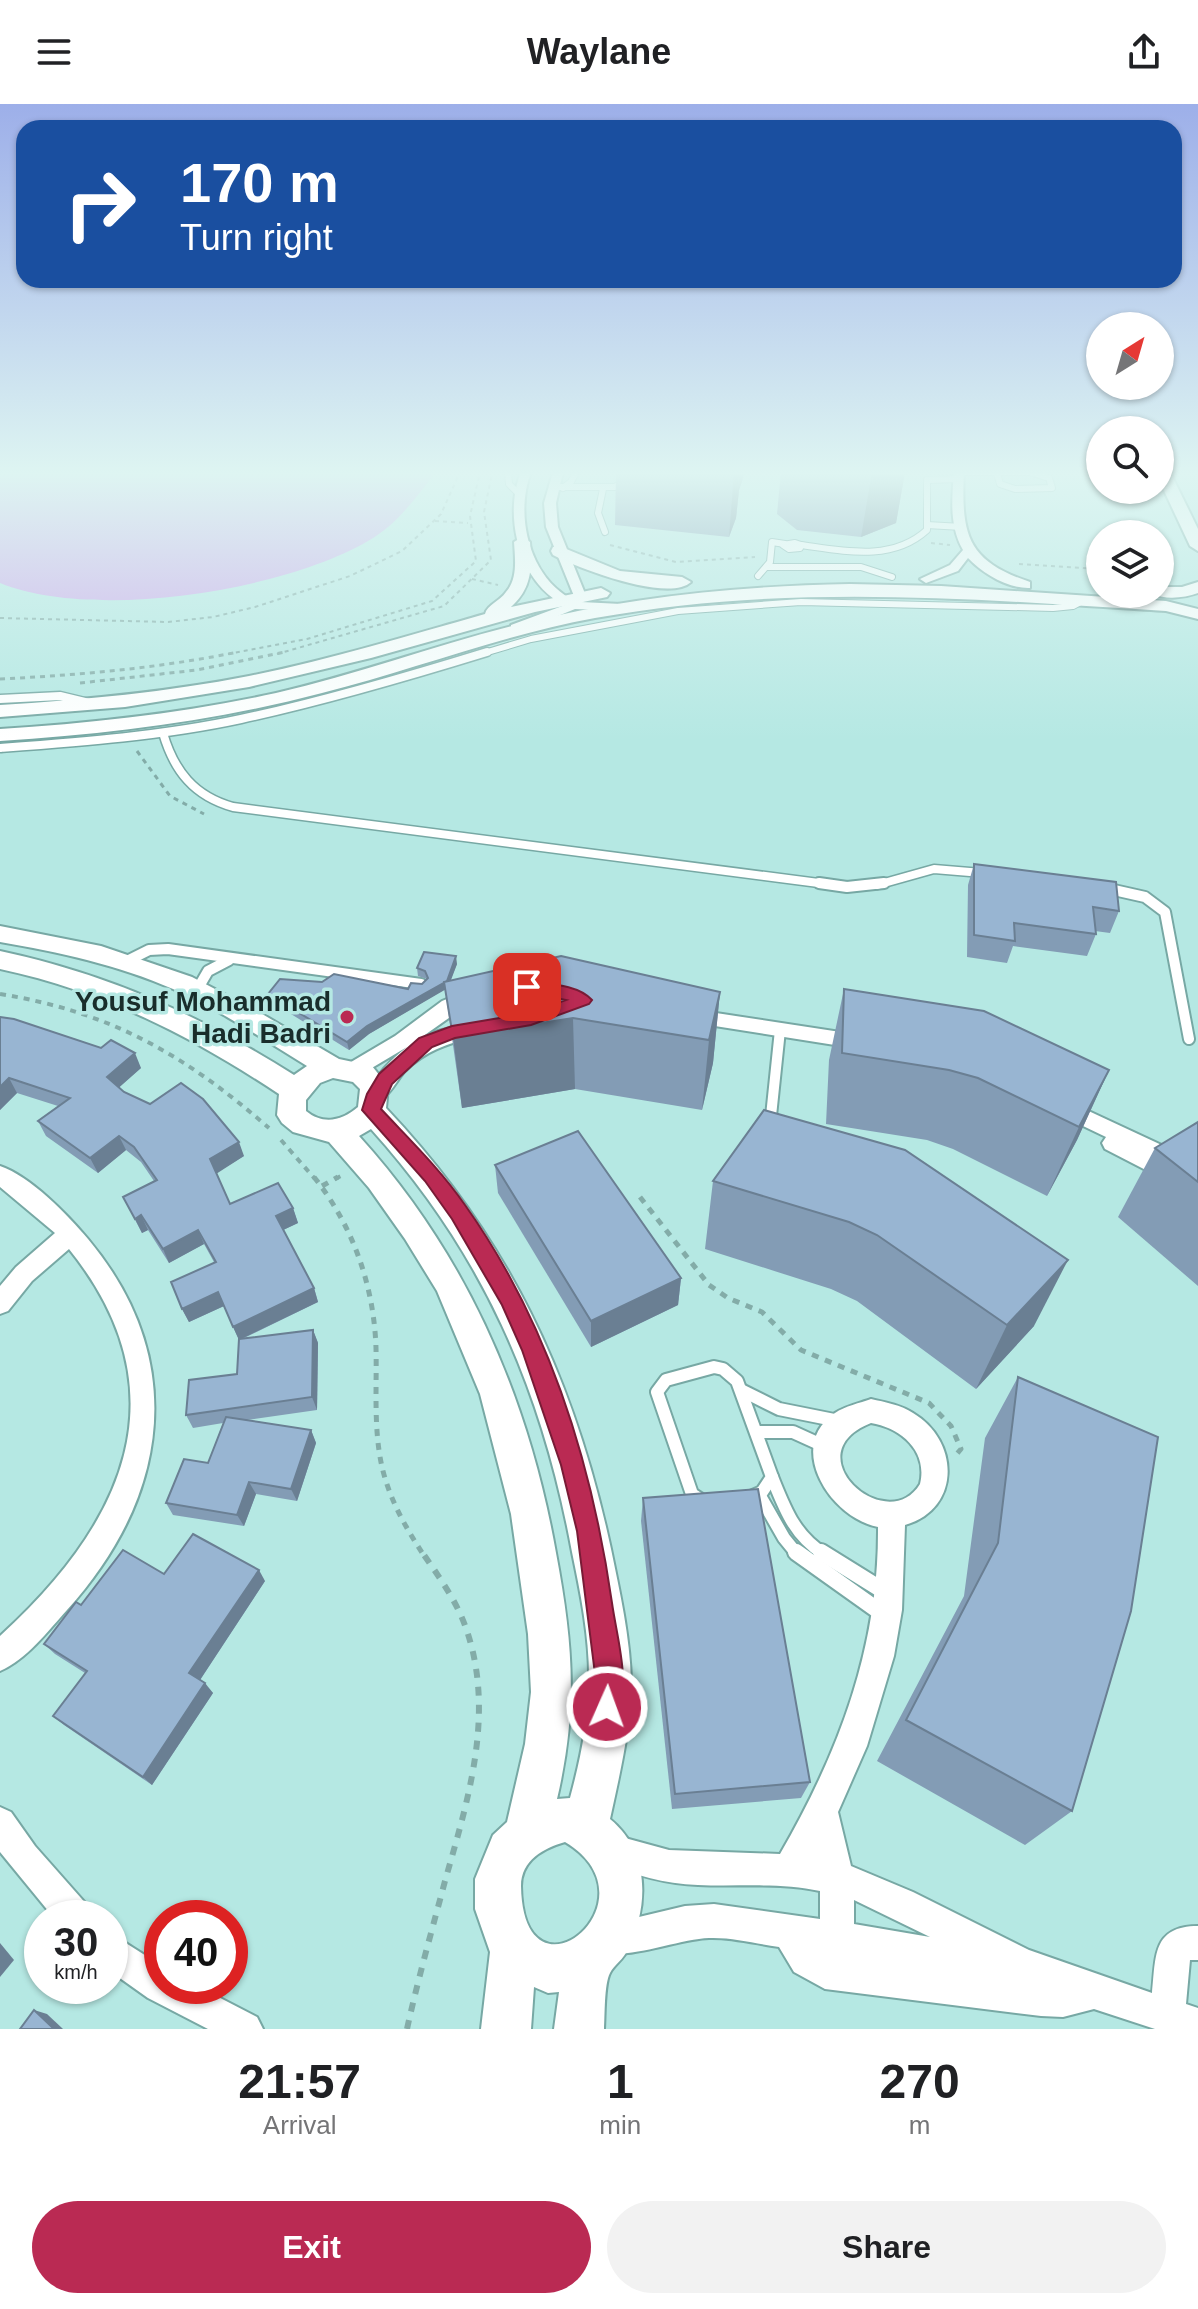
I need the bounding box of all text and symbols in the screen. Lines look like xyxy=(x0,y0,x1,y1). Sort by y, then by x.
icon: menu xyxy=(32,30,76,74)
icon: share xyxy=(1122,30,1166,74)
text: Waylane xyxy=(527,31,671,72)
text: 170 m xyxy=(180,151,339,214)
icon: right xyxy=(48,152,152,256)
text: Turn right xyxy=(180,217,333,258)
north arrow xyxy=(1086,312,1174,400)
map controls xyxy=(1086,312,1174,608)
button: search xyxy=(1086,416,1174,504)
button: layers xyxy=(1086,520,1174,608)
pin xyxy=(493,953,561,1021)
icon: arrive xyxy=(505,965,549,1009)
place label: Yousuf Mohammad Hadi Badri xyxy=(75,986,331,1049)
marker: Yousuf Mohammad Hadi Badri xyxy=(338,1008,356,1026)
position arrow xyxy=(565,1665,649,1749)
speed limit sign: 40 xyxy=(144,1900,248,2004)
text: 30 xyxy=(54,1920,98,1964)
text: km/h xyxy=(54,1961,98,1983)
text: 21:57 xyxy=(238,2055,361,2108)
text: 1 xyxy=(607,2055,634,2108)
text: 270 xyxy=(880,2055,960,2108)
text: Arrival xyxy=(263,2110,337,2140)
text: min xyxy=(599,2110,641,2140)
text: m xyxy=(909,2110,930,2140)
button: Exit xyxy=(32,2201,591,2293)
button: Share xyxy=(607,2201,1166,2293)

